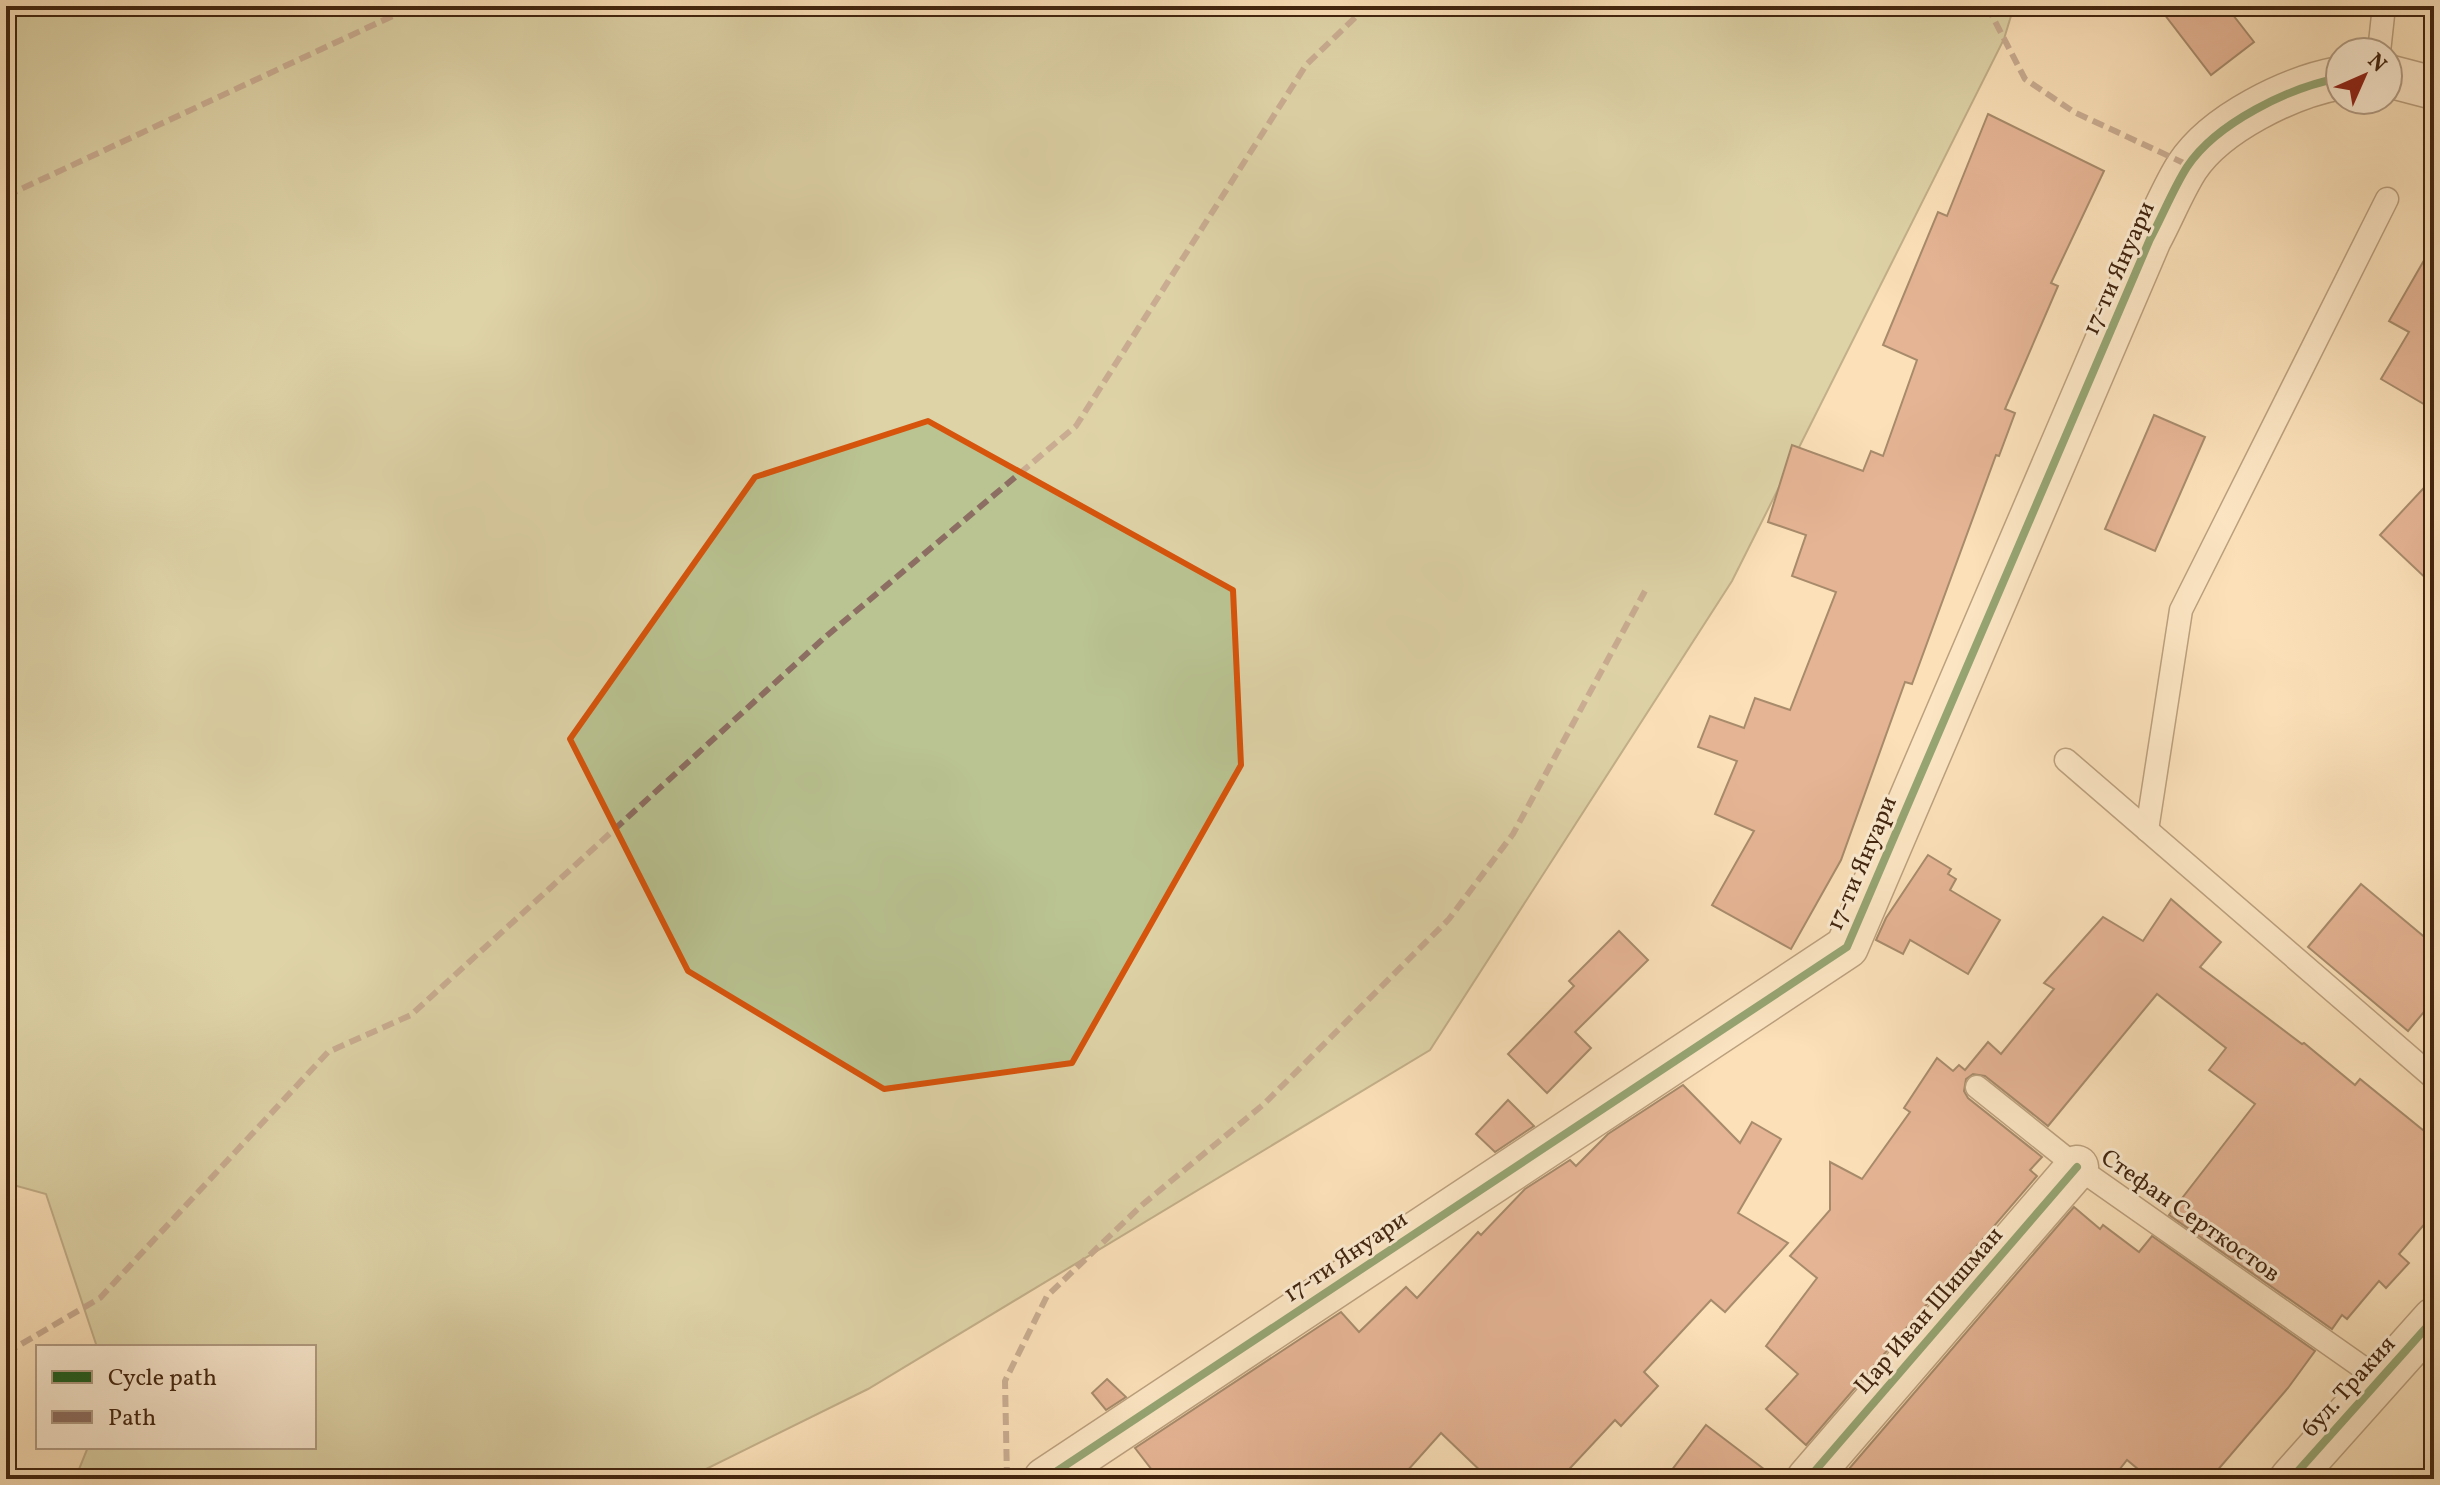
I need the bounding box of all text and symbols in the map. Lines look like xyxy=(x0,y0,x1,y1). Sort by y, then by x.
north arrow xyxy=(2324,36,2404,116)
text: N xyxy=(2360,47,2393,80)
street label: 17-ти Януари xyxy=(2075,196,2165,341)
street label: 17-ти Януари xyxy=(1819,791,1906,936)
street label: Стефан Серткостов xyxy=(2093,1142,2286,1291)
street label: 17-ти Януари xyxy=(1277,1203,1415,1312)
street label: Цар Иван Шишман xyxy=(1847,1220,2012,1403)
street label: бул. Тракия xyxy=(2295,1329,2404,1446)
legend xyxy=(36,1345,316,1449)
text: Cycle path xyxy=(108,1362,217,1396)
text: Path xyxy=(108,1402,156,1436)

